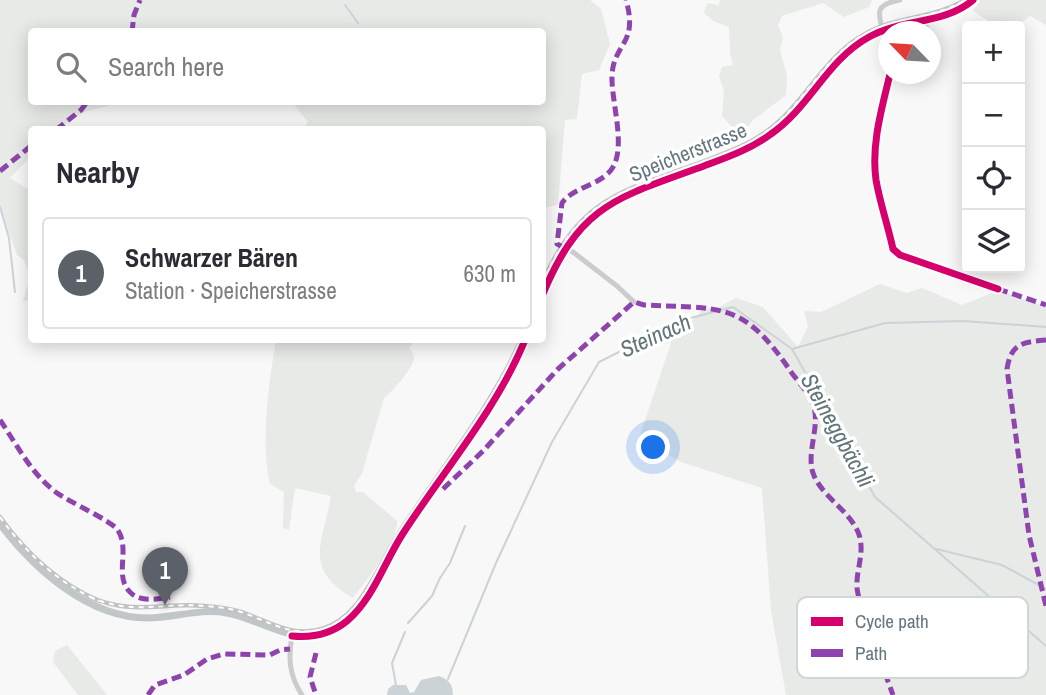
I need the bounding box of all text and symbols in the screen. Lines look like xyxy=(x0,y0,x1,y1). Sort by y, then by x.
north arrow xyxy=(878,21,941,84)
map controls xyxy=(962,21,1025,273)
button: + xyxy=(962,21,1025,84)
search box xyxy=(28,28,546,105)
icon: search xyxy=(52,48,90,86)
text: Search here xyxy=(108,49,224,84)
button: − xyxy=(962,84,1025,147)
street label: Speicherstrasse xyxy=(625,115,751,189)
button: locate xyxy=(962,147,1025,210)
text: Nearby xyxy=(56,152,139,192)
button: layers xyxy=(962,210,1025,273)
text: Schwarzer Bären xyxy=(125,240,298,275)
text: 1 xyxy=(76,258,86,289)
text: 630 m xyxy=(464,258,516,289)
text: Station · Speicherstrasse xyxy=(125,275,337,306)
water label: Steinach xyxy=(615,306,695,364)
water label: Steineggbächli xyxy=(794,367,882,493)
your location xyxy=(636,430,670,464)
pin: 1 xyxy=(142,547,188,605)
legend xyxy=(797,597,1028,678)
text: Cycle path xyxy=(855,608,929,634)
text: Path xyxy=(855,640,887,666)

